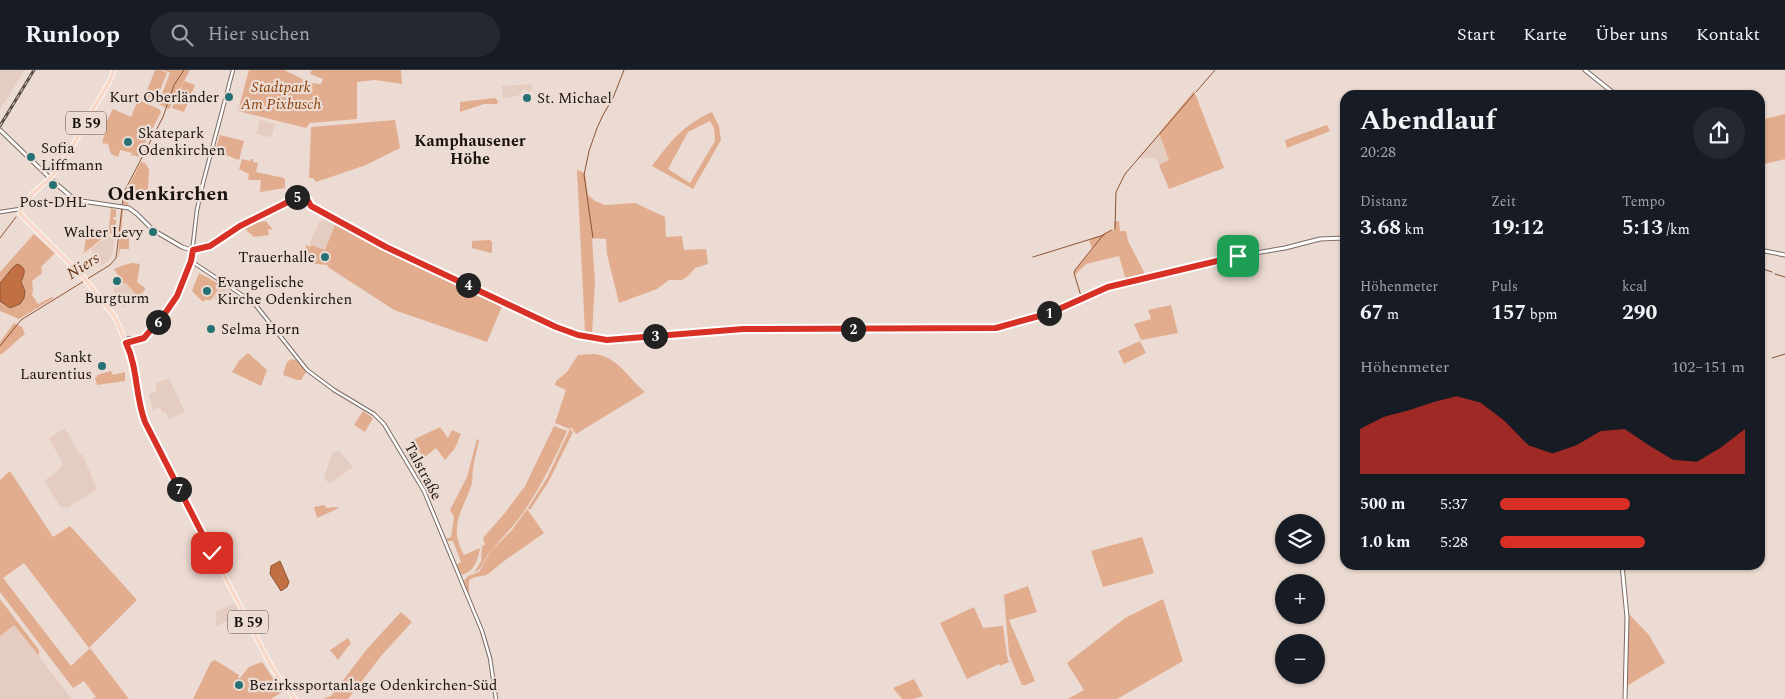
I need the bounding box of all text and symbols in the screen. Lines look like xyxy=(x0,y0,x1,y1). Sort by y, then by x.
search box xyxy=(150,12,500,57)
text: Runloop xyxy=(25,17,120,53)
text: Hier suchen xyxy=(208,20,310,49)
icon: search xyxy=(168,21,196,49)
text: Start xyxy=(1457,21,1495,48)
text: Karte xyxy=(1523,21,1567,48)
text: Über uns xyxy=(1595,21,1668,48)
text: Kontakt xyxy=(1696,21,1760,48)
park label: Stadtpark Am Pixbusch xyxy=(240,76,321,116)
place label: Kurt Oberländer xyxy=(109,86,219,109)
place label: St. Michael xyxy=(537,87,612,110)
marker: Kurt Oberländer xyxy=(223,91,235,103)
marker: St. Michael xyxy=(521,92,533,104)
text: Abendlauf xyxy=(1360,99,1496,142)
button: share xyxy=(1693,107,1745,159)
road number: B 59 xyxy=(66,112,106,134)
place label: Skatepark Odenkirchen xyxy=(138,122,225,162)
district label: Kamphausener Höhe xyxy=(414,129,526,171)
marker: Skatepark Odenkirchen xyxy=(122,136,134,148)
place label: Sofia Liffmann xyxy=(41,137,103,177)
text: 20:28 xyxy=(1360,140,1396,164)
marker: Sofia Liffmann xyxy=(25,151,37,163)
marker: Post-DHL xyxy=(47,179,59,191)
district label: Odenkirchen xyxy=(107,179,229,209)
pin: 5 xyxy=(284,184,310,210)
text: 5 xyxy=(294,187,301,208)
place label: Post-DHL xyxy=(19,191,87,214)
text: Distanz xyxy=(1360,191,1408,212)
text: Zeit xyxy=(1491,191,1516,212)
text: Tempo xyxy=(1622,191,1665,212)
text: 3.68 xyxy=(1360,212,1401,244)
text: 19:12 xyxy=(1491,212,1544,244)
text: 5:13 xyxy=(1622,212,1663,244)
text: km xyxy=(1401,219,1424,240)
text: /km xyxy=(1663,219,1690,240)
place label: Walter Levy xyxy=(63,221,144,244)
marker: Walter Levy xyxy=(147,226,159,238)
pin xyxy=(1217,235,1259,277)
icon: arrive xyxy=(1224,242,1252,270)
water label: Niers xyxy=(62,246,105,286)
place label: Trauerhalle xyxy=(238,246,315,269)
marker: Trauerhalle xyxy=(319,251,331,263)
place label: Evangelische Kirche Odenkirchen xyxy=(217,271,353,311)
pin: 4 xyxy=(456,272,480,298)
marker: Burgturm xyxy=(111,275,123,287)
text: 4 xyxy=(465,275,472,296)
text: Höhenmeter xyxy=(1360,276,1438,297)
text: Puls xyxy=(1491,276,1518,297)
text: kcal xyxy=(1622,276,1647,297)
marker: Evangelische Kirche Odenkirchen xyxy=(201,285,213,297)
place label: Burgturm xyxy=(84,287,150,310)
text: 67 xyxy=(1360,297,1384,329)
text: 157 xyxy=(1491,297,1526,329)
text: 290 xyxy=(1622,297,1657,329)
pin: 1 xyxy=(1036,300,1062,326)
text: 1 xyxy=(1046,303,1053,324)
text: m xyxy=(1384,304,1399,325)
text: bpm xyxy=(1526,304,1558,325)
pin: 6 xyxy=(146,310,170,334)
text: 6 xyxy=(155,312,162,333)
pin: 2 xyxy=(840,316,866,342)
place label: Selma Horn xyxy=(221,318,300,341)
text: 2 xyxy=(850,319,857,340)
marker: Selma Horn xyxy=(205,323,217,335)
pin: 3 xyxy=(642,324,668,348)
text: 3 xyxy=(652,326,659,347)
place label: Sankt Laurentius xyxy=(20,346,92,386)
text: Höhenmeter xyxy=(1360,355,1449,379)
text: 102–151 m xyxy=(1671,355,1745,379)
marker: Sankt Laurentius xyxy=(96,360,108,372)
street label: Talstraße xyxy=(398,438,448,504)
pin: 7 xyxy=(166,476,192,502)
text: 7 xyxy=(176,479,183,500)
text: 500 m xyxy=(1360,492,1405,516)
text: 5:37 xyxy=(1440,492,1468,516)
map controls xyxy=(1275,514,1325,684)
button: layers xyxy=(1275,514,1325,564)
text: 1.0 km xyxy=(1360,530,1410,554)
text: 5:28 xyxy=(1440,530,1468,554)
pin xyxy=(191,532,233,574)
icon: check xyxy=(198,539,226,567)
button: + xyxy=(1275,574,1325,624)
road number: B 59 xyxy=(228,610,268,634)
button: − xyxy=(1275,634,1325,684)
place label: Bezirkssportanlage Odenkirchen-Süd xyxy=(249,674,497,697)
marker: Bezirkssportanlage Odenkirchen-Süd xyxy=(233,679,245,691)

